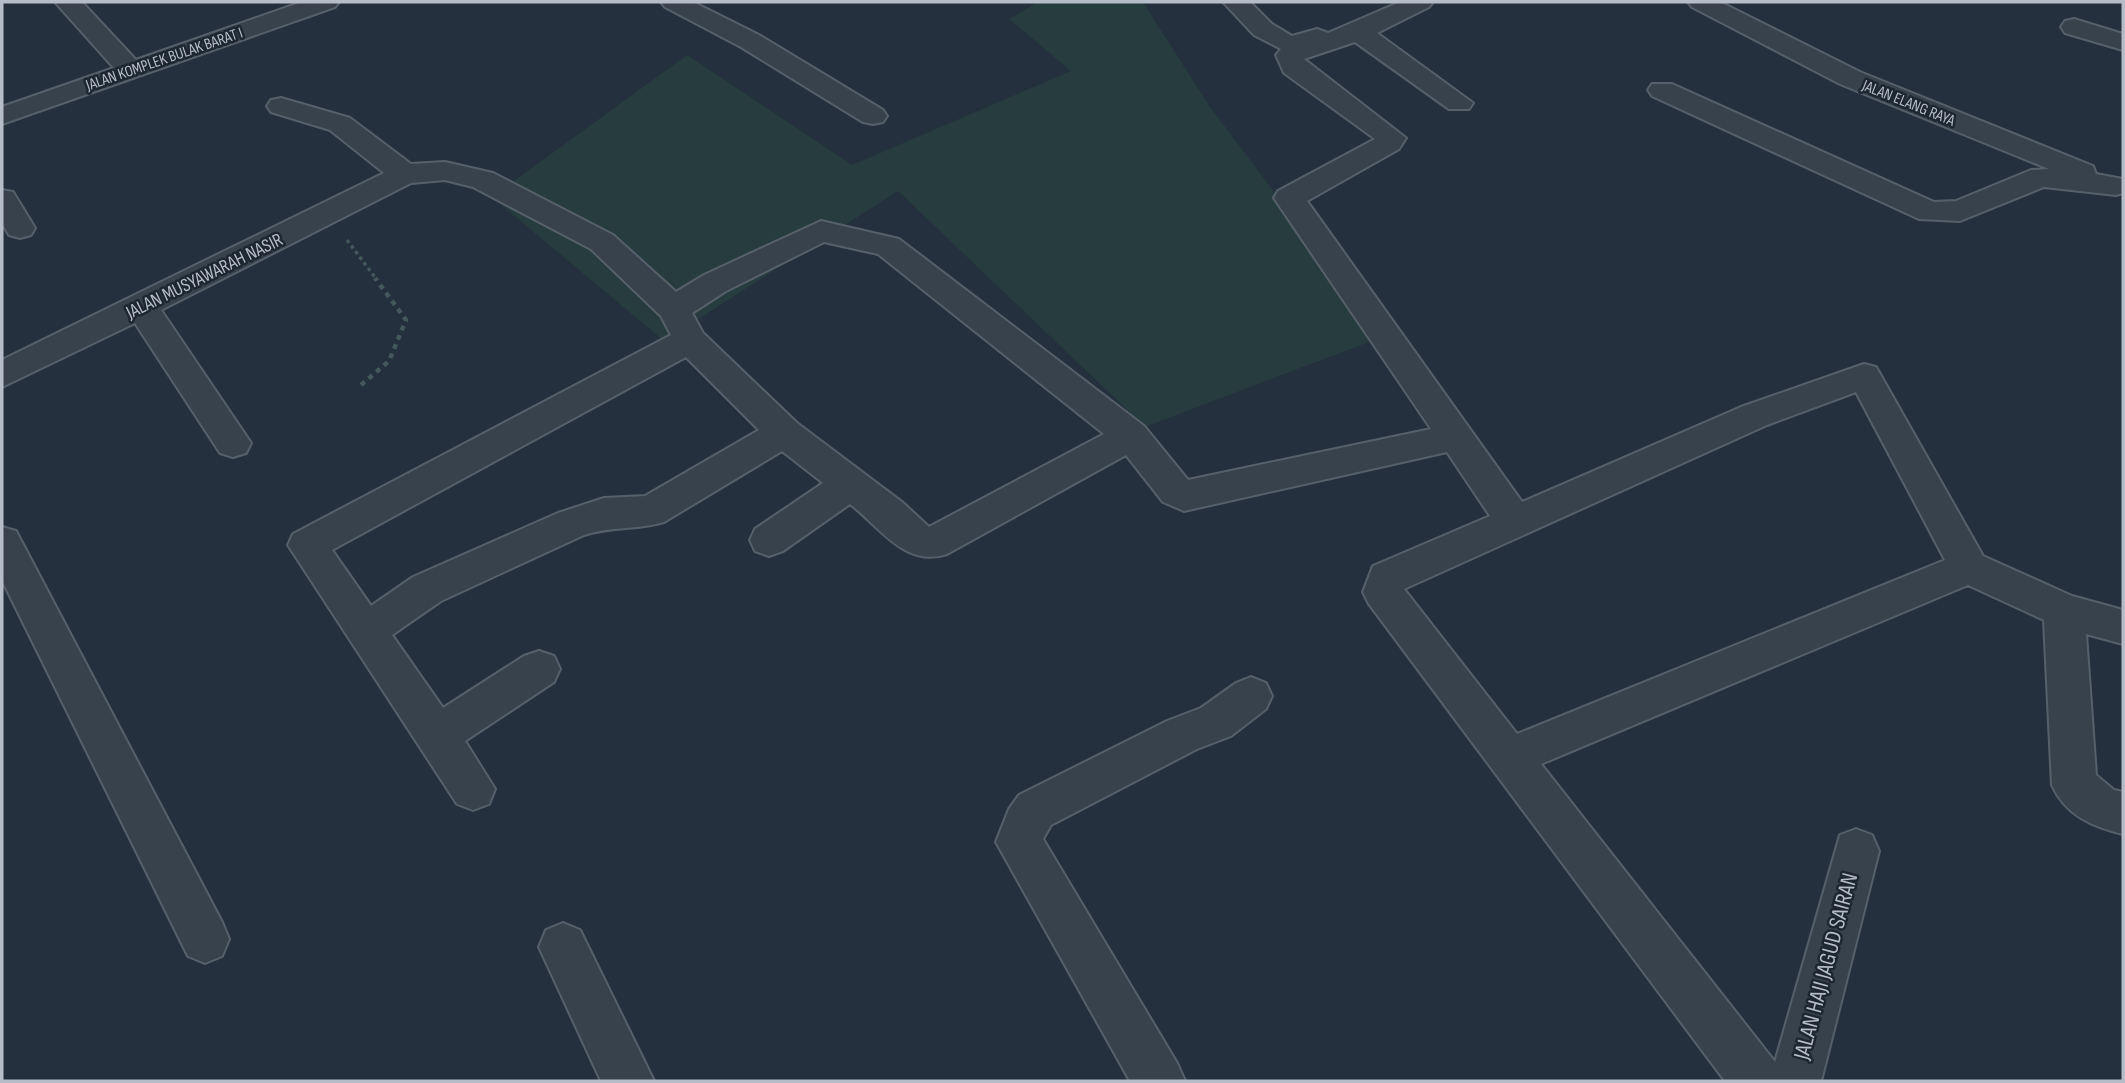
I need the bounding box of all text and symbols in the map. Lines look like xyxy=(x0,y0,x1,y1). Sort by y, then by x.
street label: JALAN KOMPLEK BULAK BARAT I xyxy=(83,24,245,96)
street label: JALAN ELANG RAYA xyxy=(1858,76,1958,131)
street label: JALAN MUSYAWARAH NASIR xyxy=(122,228,287,325)
street label: JALAN HAJI JAGUD SAIRAN xyxy=(1787,870,1864,1064)

